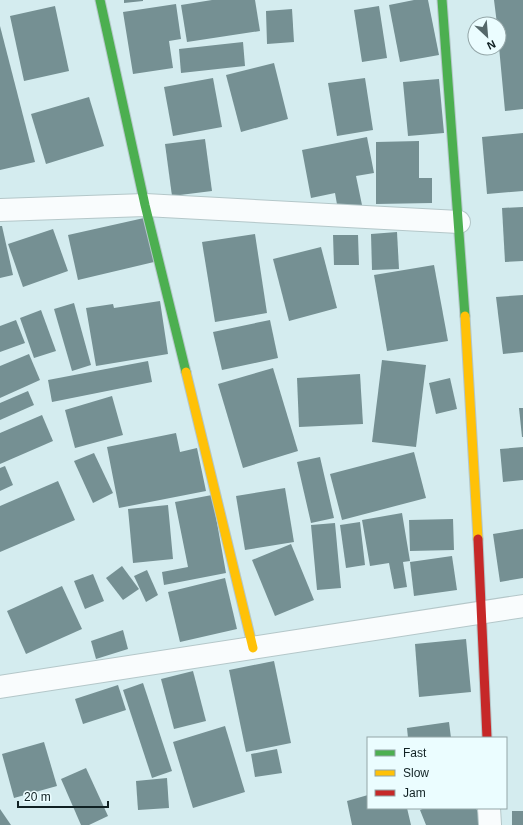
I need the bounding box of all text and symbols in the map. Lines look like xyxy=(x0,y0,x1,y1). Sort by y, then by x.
north arrow xyxy=(467,16,507,56)
text: N xyxy=(485,38,498,52)
legend xyxy=(367,737,507,809)
text: Fast xyxy=(403,746,427,760)
text: Slow xyxy=(403,766,429,780)
scale bar xyxy=(18,783,108,809)
text: Jam xyxy=(403,786,426,800)
text: 20 m xyxy=(24,790,51,804)

